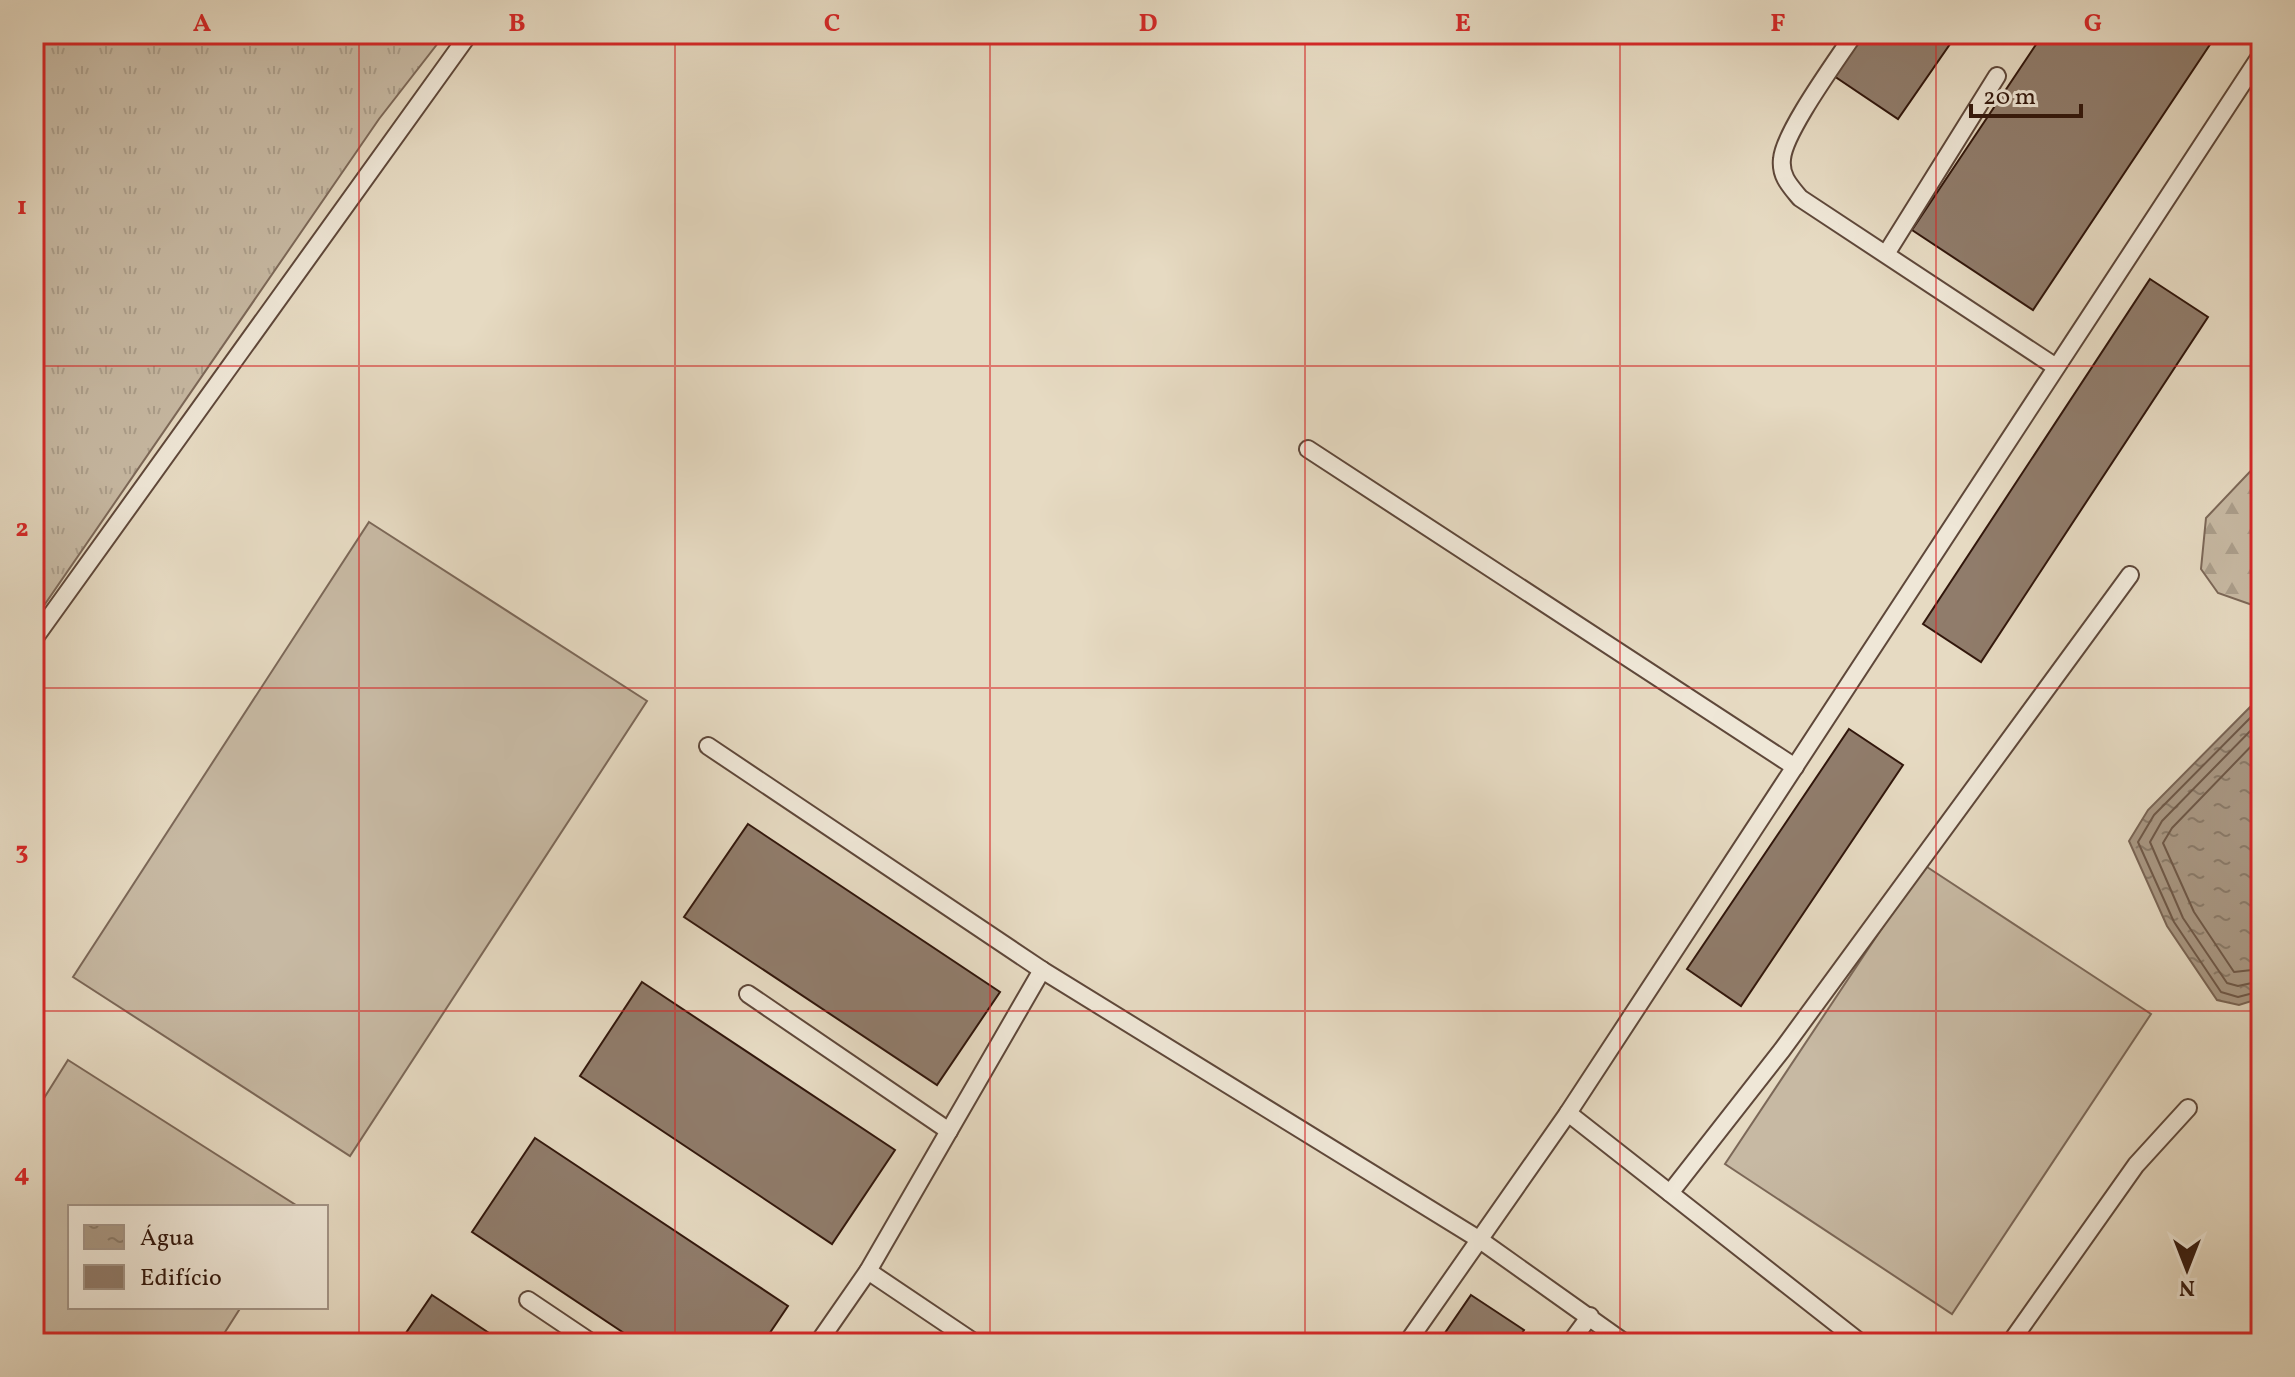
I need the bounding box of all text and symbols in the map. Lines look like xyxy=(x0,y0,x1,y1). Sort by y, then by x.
text: A xyxy=(193,6,212,42)
text: B xyxy=(508,6,526,42)
text: C xyxy=(824,6,840,42)
text: D xyxy=(1138,6,1158,42)
text: E xyxy=(1455,6,1471,42)
text: F xyxy=(1770,6,1786,42)
text: G xyxy=(2084,6,2102,42)
scale bar xyxy=(1971,68,2081,118)
text: 20 m xyxy=(1983,81,2036,115)
text: 1 xyxy=(17,189,27,225)
text: 2 xyxy=(15,511,29,547)
text: 3 xyxy=(15,834,29,870)
text: 4 xyxy=(14,1156,30,1192)
legend xyxy=(68,1205,328,1309)
text: Água xyxy=(140,1222,195,1256)
north arrow xyxy=(2147,1229,2227,1309)
text: Edifício xyxy=(140,1262,222,1296)
text: N xyxy=(2179,1271,2195,1302)

